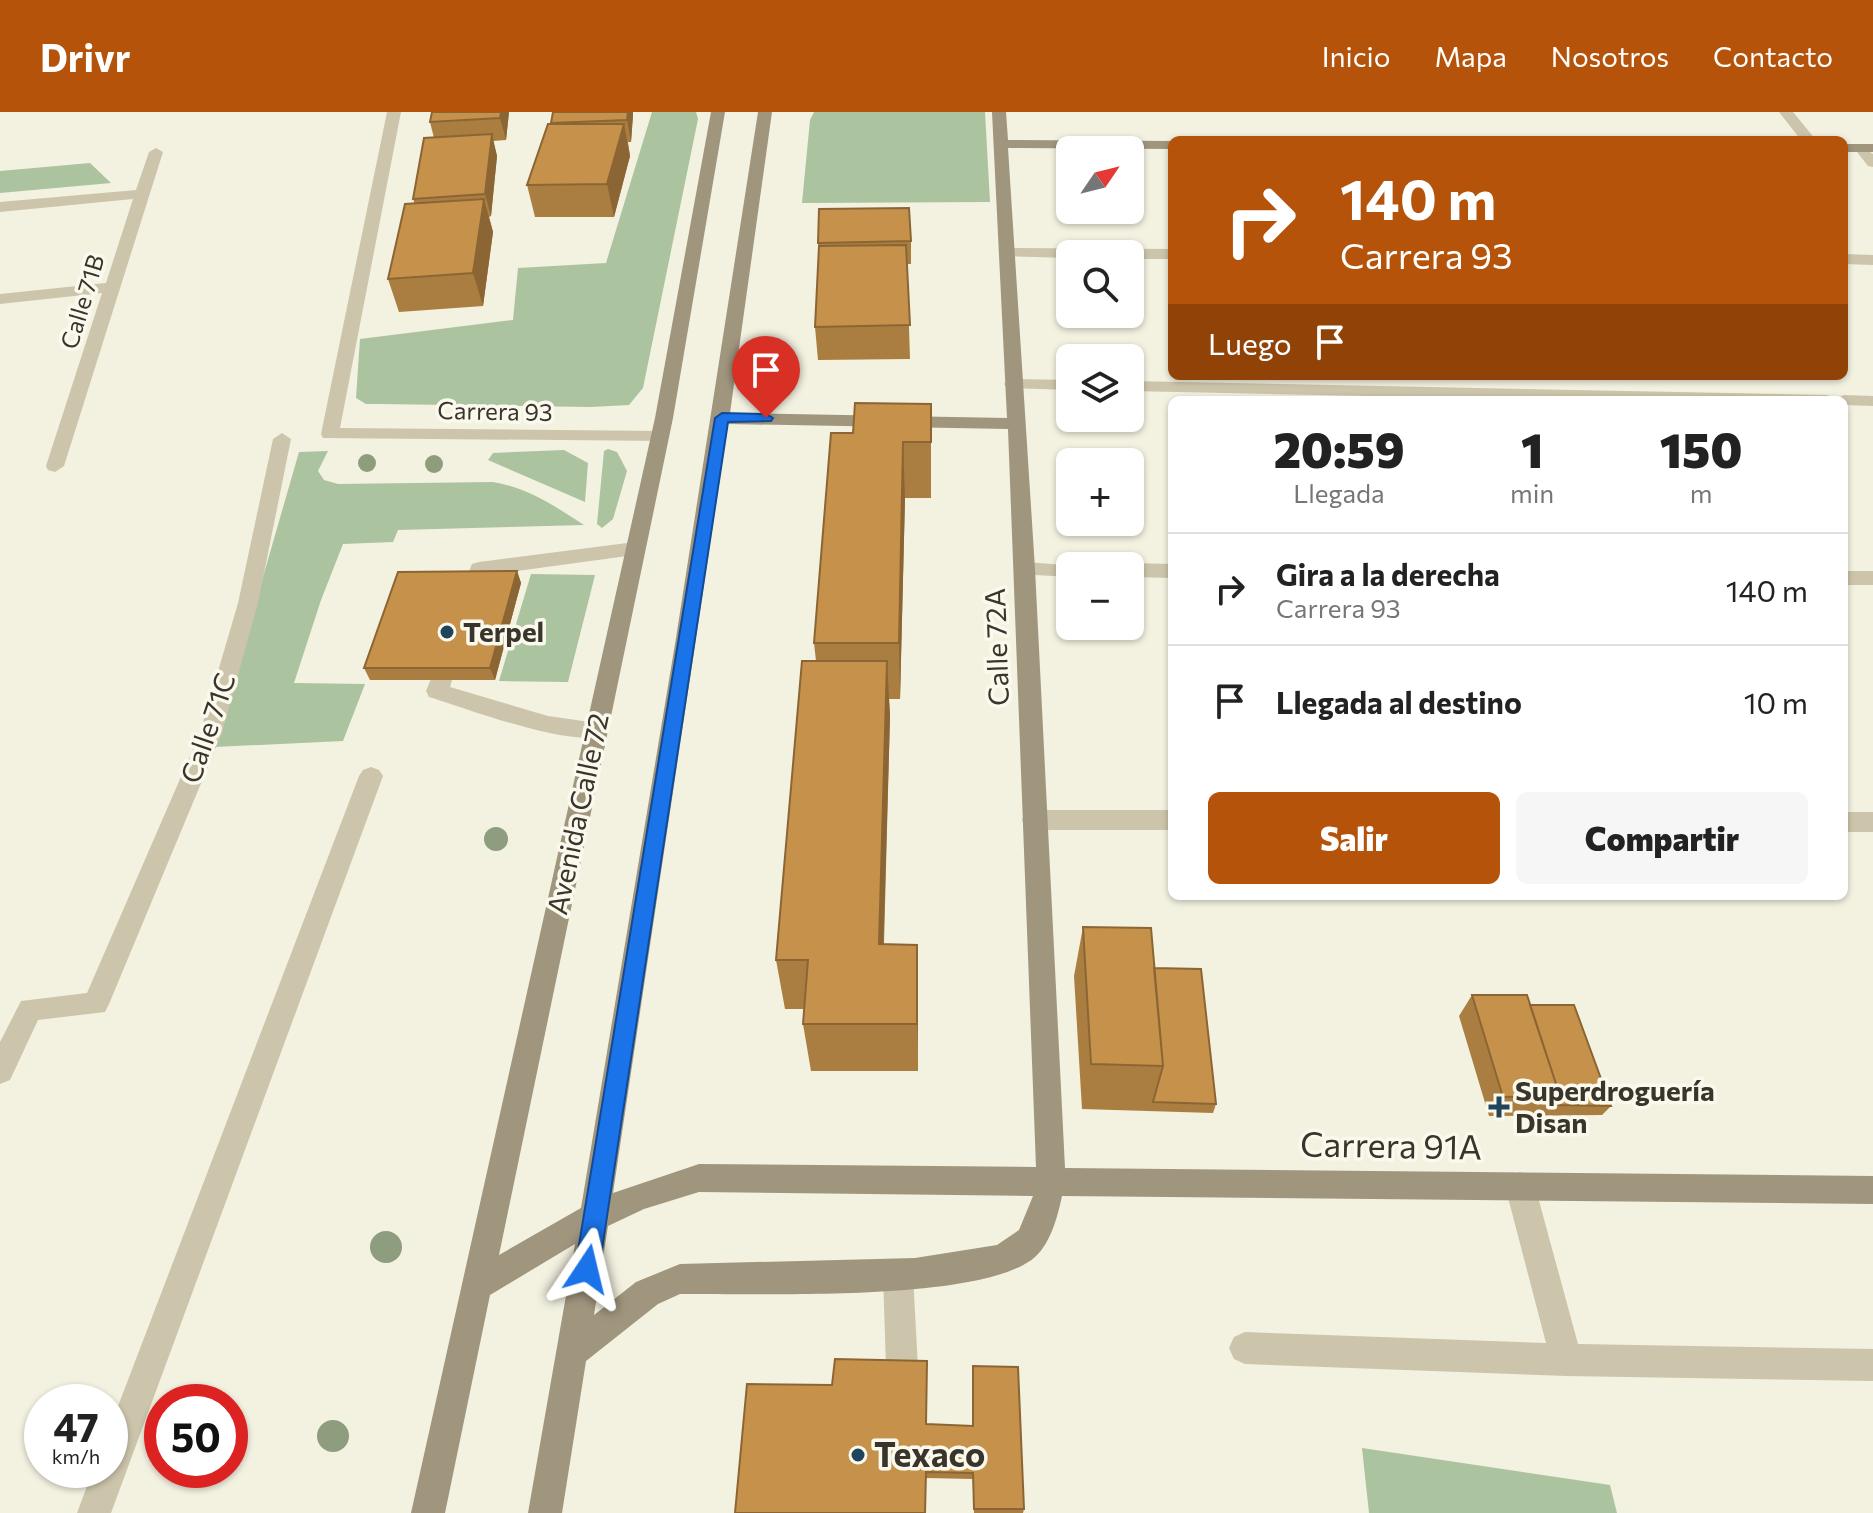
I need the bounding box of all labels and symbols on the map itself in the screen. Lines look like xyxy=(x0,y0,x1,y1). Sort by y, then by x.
north arrow xyxy=(1056,136,1144,224)
street label: Calle 71B xyxy=(54,251,110,352)
pin xyxy=(732,336,800,418)
street label: Carrera 93 xyxy=(437,395,553,426)
street label: Calle 72A xyxy=(977,588,1015,706)
place label: Terpel xyxy=(463,614,544,648)
marker: Terpel xyxy=(438,623,456,641)
street label: Calle 71C xyxy=(172,668,242,787)
street label: Avenida Calle 72 xyxy=(539,710,615,917)
place label: Superdroguería Disan xyxy=(1515,1073,1715,1139)
marker: Superdroguería Disan xyxy=(1490,1098,1508,1116)
street label: Carrera 91A xyxy=(1300,1121,1482,1167)
position arrow xyxy=(545,1227,629,1311)
speed limit sign: 50 xyxy=(144,1384,248,1488)
place label: Texaco xyxy=(874,1432,985,1474)
marker: Texaco xyxy=(849,1446,867,1464)

